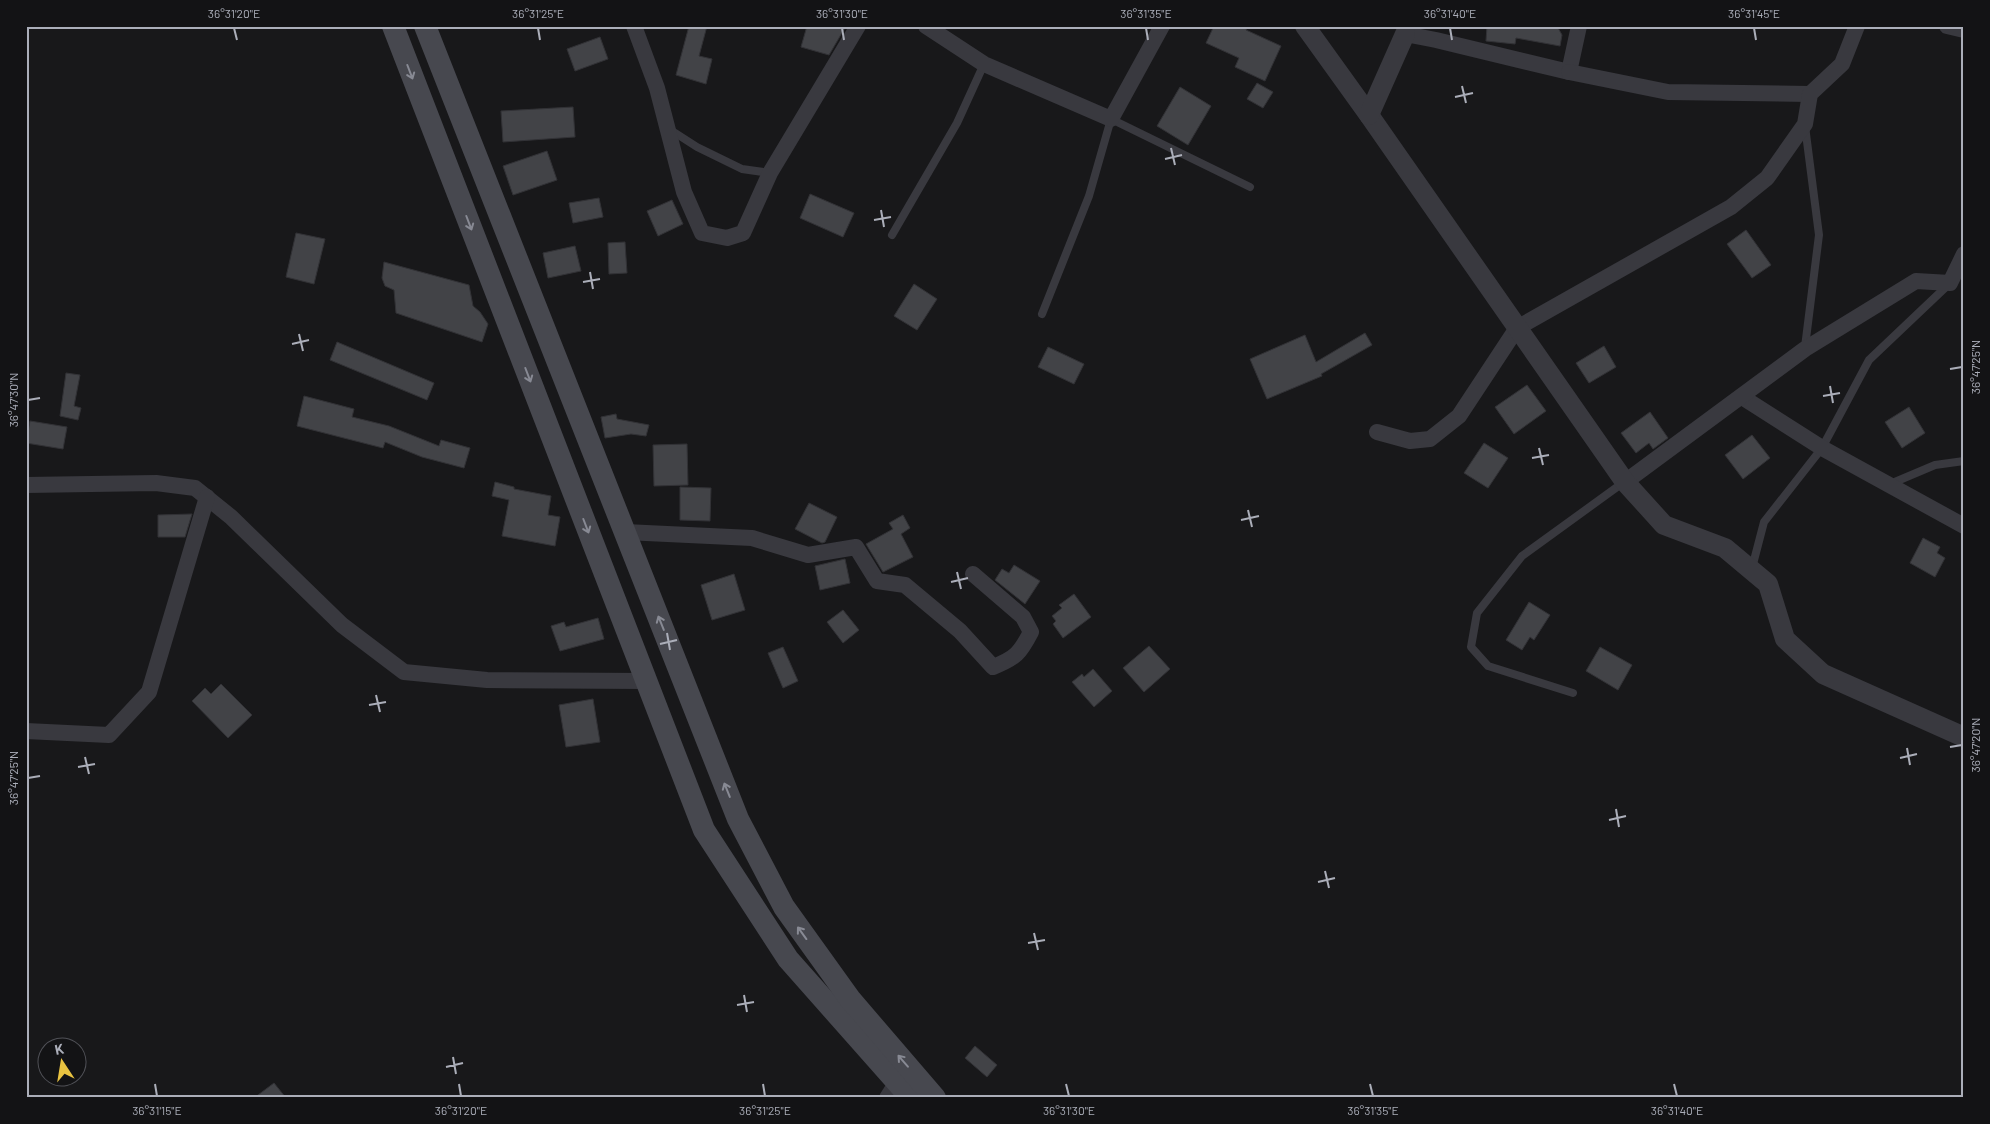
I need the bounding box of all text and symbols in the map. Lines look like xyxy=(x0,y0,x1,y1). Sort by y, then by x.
text: 36°31'20"E xyxy=(208,6,260,20)
text: 36°31'25"E xyxy=(512,6,564,20)
text: 36°31'30"E xyxy=(816,6,868,20)
text: 36°31'35"E xyxy=(1120,6,1172,20)
text: 36°31'40"E xyxy=(1424,6,1476,20)
text: 36°31'45"E xyxy=(1728,6,1780,20)
one-way arrow xyxy=(406,64,416,79)
one-way arrow xyxy=(465,215,474,230)
text: 36°47'25"N xyxy=(1968,340,1982,394)
one-way arrow xyxy=(524,367,533,382)
text: 36°47'30"N xyxy=(6,373,20,427)
one-way arrow xyxy=(583,519,592,534)
one-way arrow xyxy=(655,616,665,631)
text: 36°47'20"N xyxy=(1968,718,1982,772)
text: 36°47'25"N xyxy=(6,751,20,805)
one-way arrow xyxy=(721,783,731,798)
one-way arrow xyxy=(797,927,807,941)
north arrow xyxy=(38,1036,88,1086)
text: K xyxy=(53,1040,65,1058)
one-way arrow xyxy=(897,1054,909,1067)
text: 36°31'15"E xyxy=(132,1103,182,1117)
text: 36°31'20"E xyxy=(435,1103,487,1117)
text: 36°31'25"E xyxy=(739,1103,791,1117)
text: 36°31'30"E xyxy=(1043,1103,1095,1117)
text: 36°31'35"E xyxy=(1347,1103,1399,1117)
text: 36°31'40"E xyxy=(1651,1103,1703,1117)

